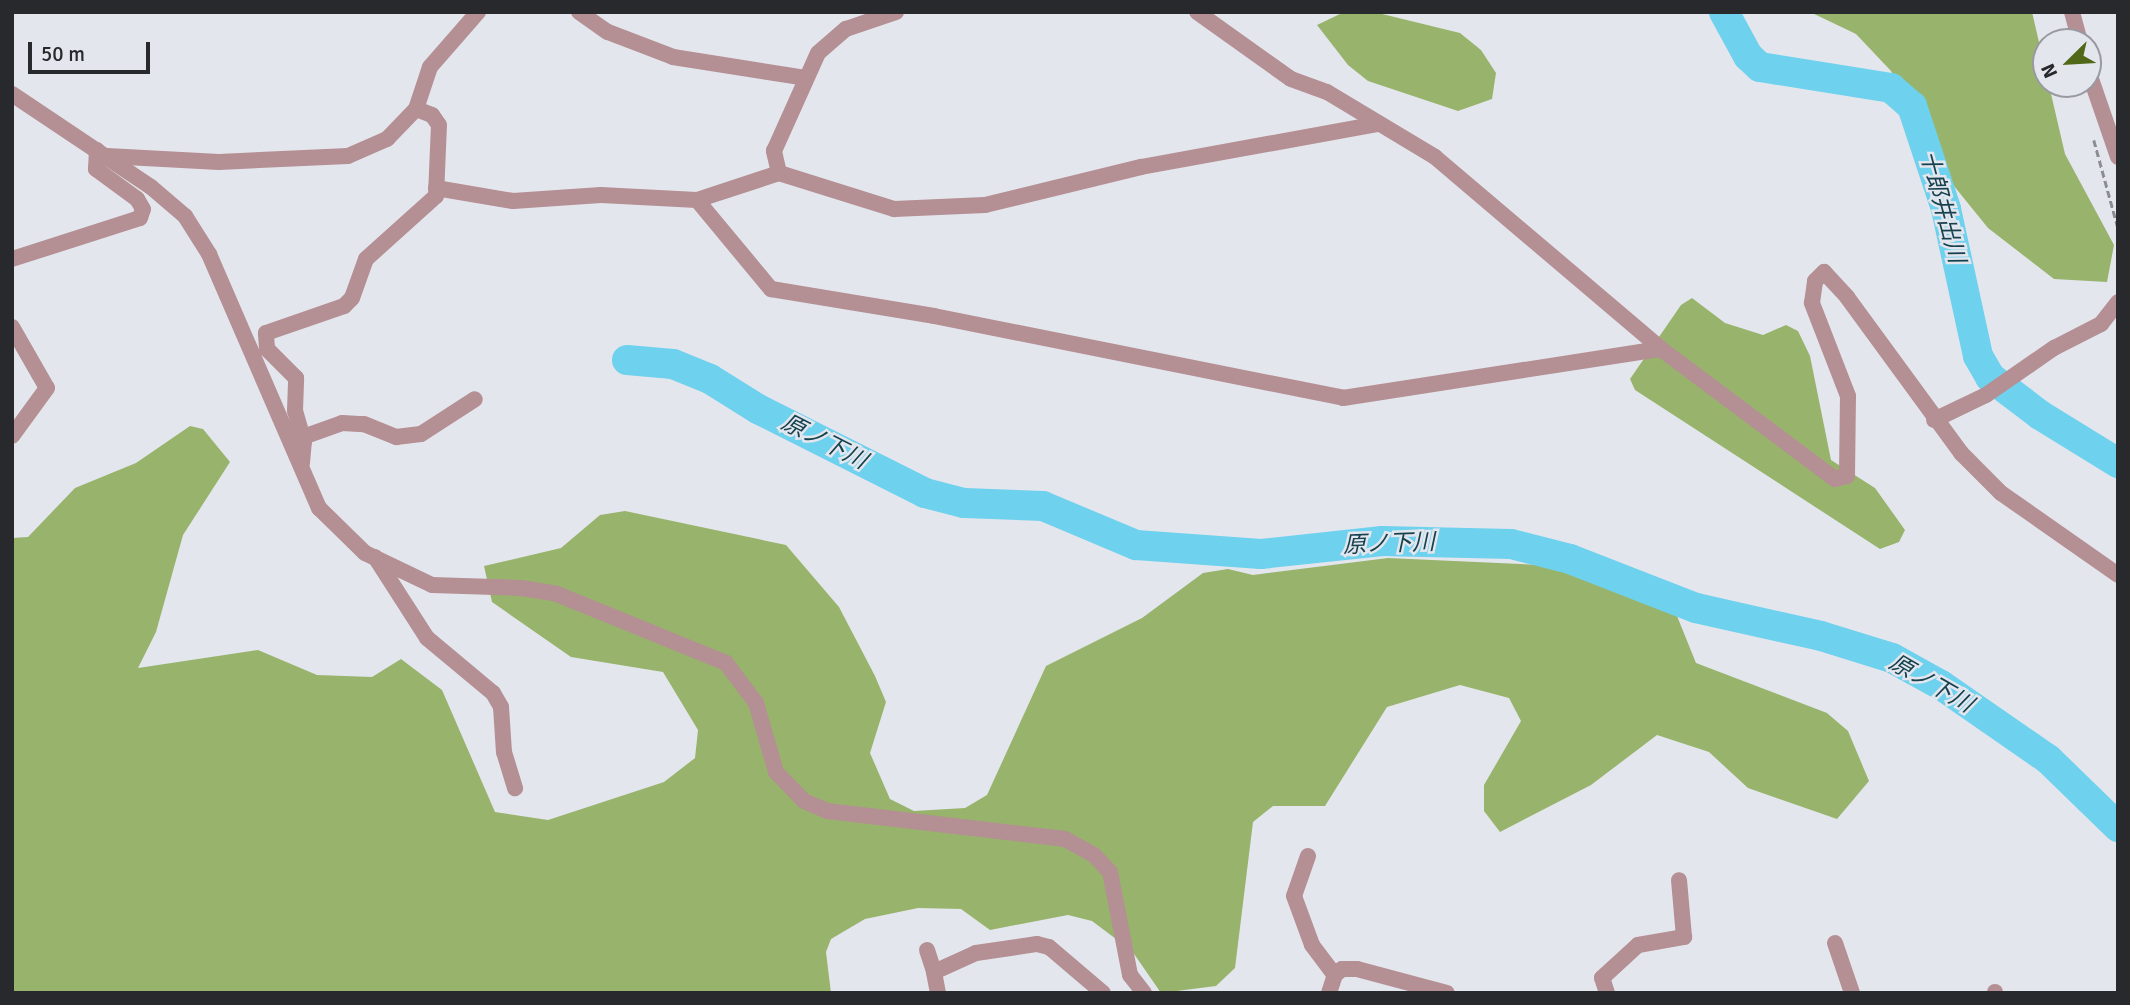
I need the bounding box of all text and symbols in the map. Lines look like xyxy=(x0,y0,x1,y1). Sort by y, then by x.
scale bar xyxy=(32,28,154,72)
north arrow xyxy=(2032,28,2102,98)
text: 50 m xyxy=(41,41,85,67)
text: N xyxy=(2036,60,2063,82)
water label: 十郎井出川 xyxy=(1914,148,1970,266)
water label: 原ノ下川 xyxy=(777,409,871,475)
water label: 原ノ下川 xyxy=(1343,529,1435,559)
water label: 原ノ下川 xyxy=(1884,649,1978,719)

